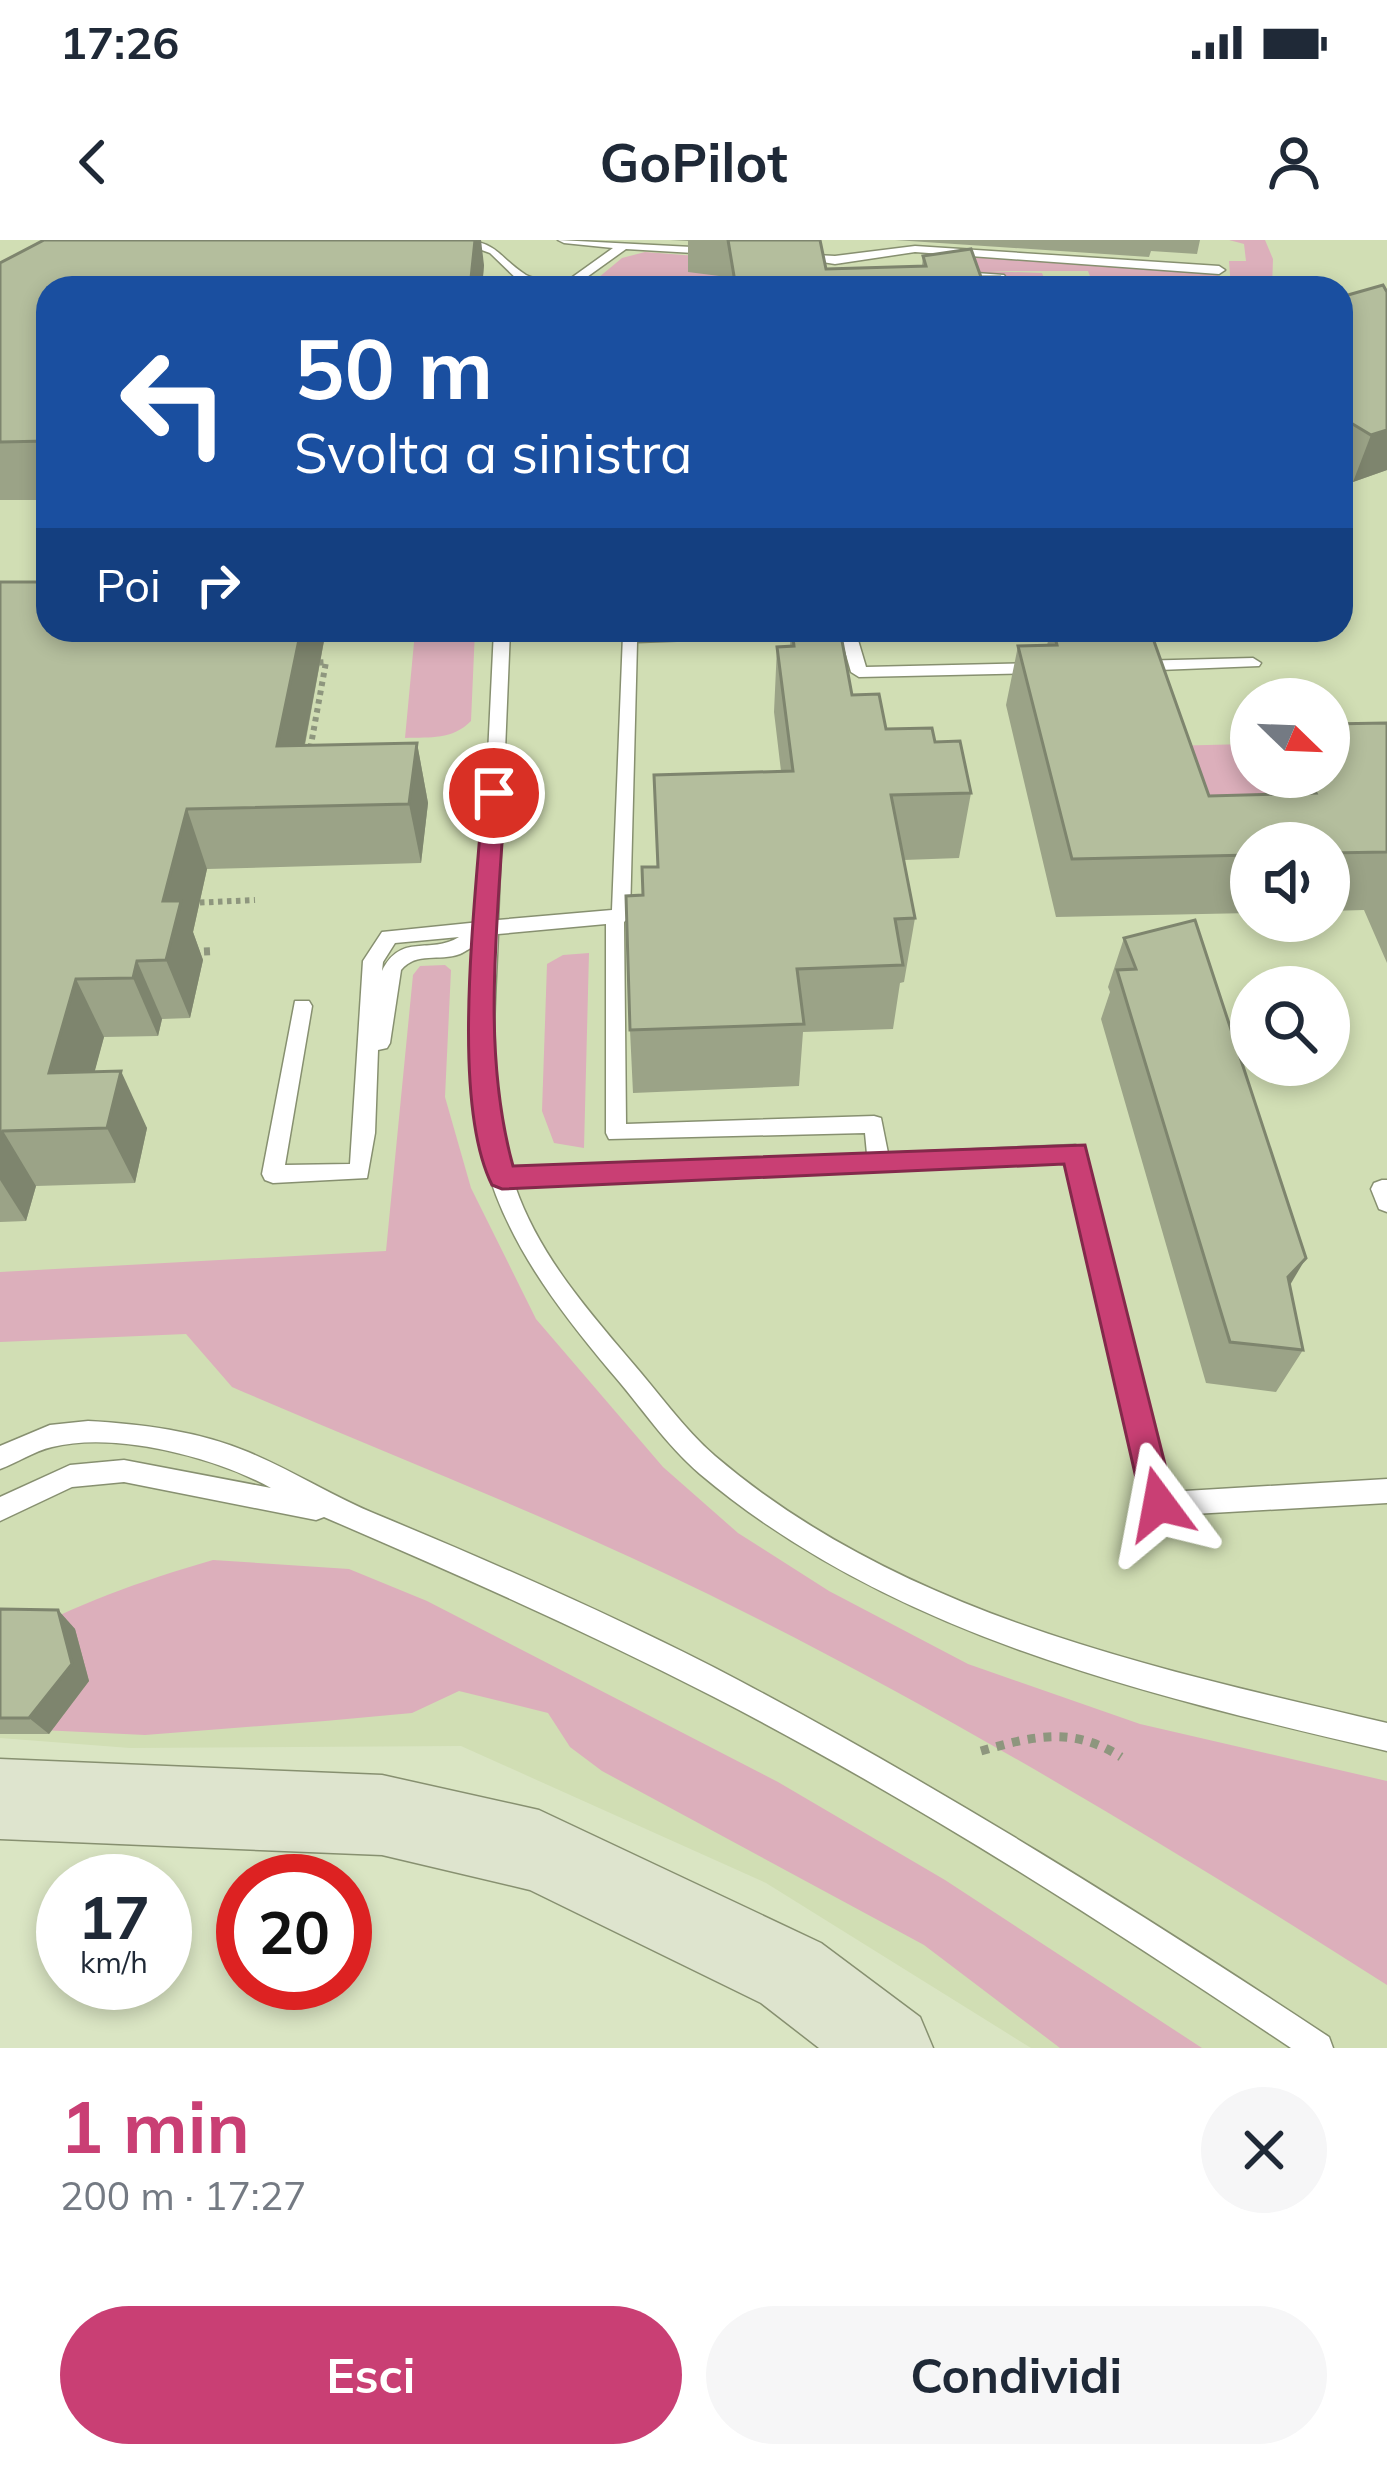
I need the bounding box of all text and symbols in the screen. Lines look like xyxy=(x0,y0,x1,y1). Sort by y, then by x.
text: 17:26 xyxy=(60,14,179,70)
text: GoPilot xyxy=(599,128,788,196)
icon: back xyxy=(60,129,126,195)
icon: person xyxy=(1261,129,1327,195)
text: 50 m xyxy=(294,315,493,420)
icon: left xyxy=(96,324,252,480)
text: Svolta a sinistra xyxy=(294,419,692,487)
icon: right xyxy=(185,552,251,618)
text: Poi xyxy=(96,557,161,613)
north arrow xyxy=(1230,678,1350,798)
map controls xyxy=(1230,678,1350,1086)
pin xyxy=(443,742,545,844)
icon: arrive xyxy=(461,760,527,826)
button: sound xyxy=(1230,822,1350,942)
button: search xyxy=(1230,966,1350,1086)
position arrow xyxy=(1096,1441,1222,1567)
speed limit sign: 20 xyxy=(216,1854,372,2010)
text: 17 xyxy=(78,1879,150,1954)
text: km/h xyxy=(80,1943,148,1981)
text: 1 min xyxy=(60,2081,250,2171)
button: close xyxy=(1201,2087,1327,2213)
text: 200 m · 17:27 xyxy=(60,2171,306,2220)
button: Esci xyxy=(60,2306,682,2444)
button: Condividi xyxy=(706,2306,1327,2444)

